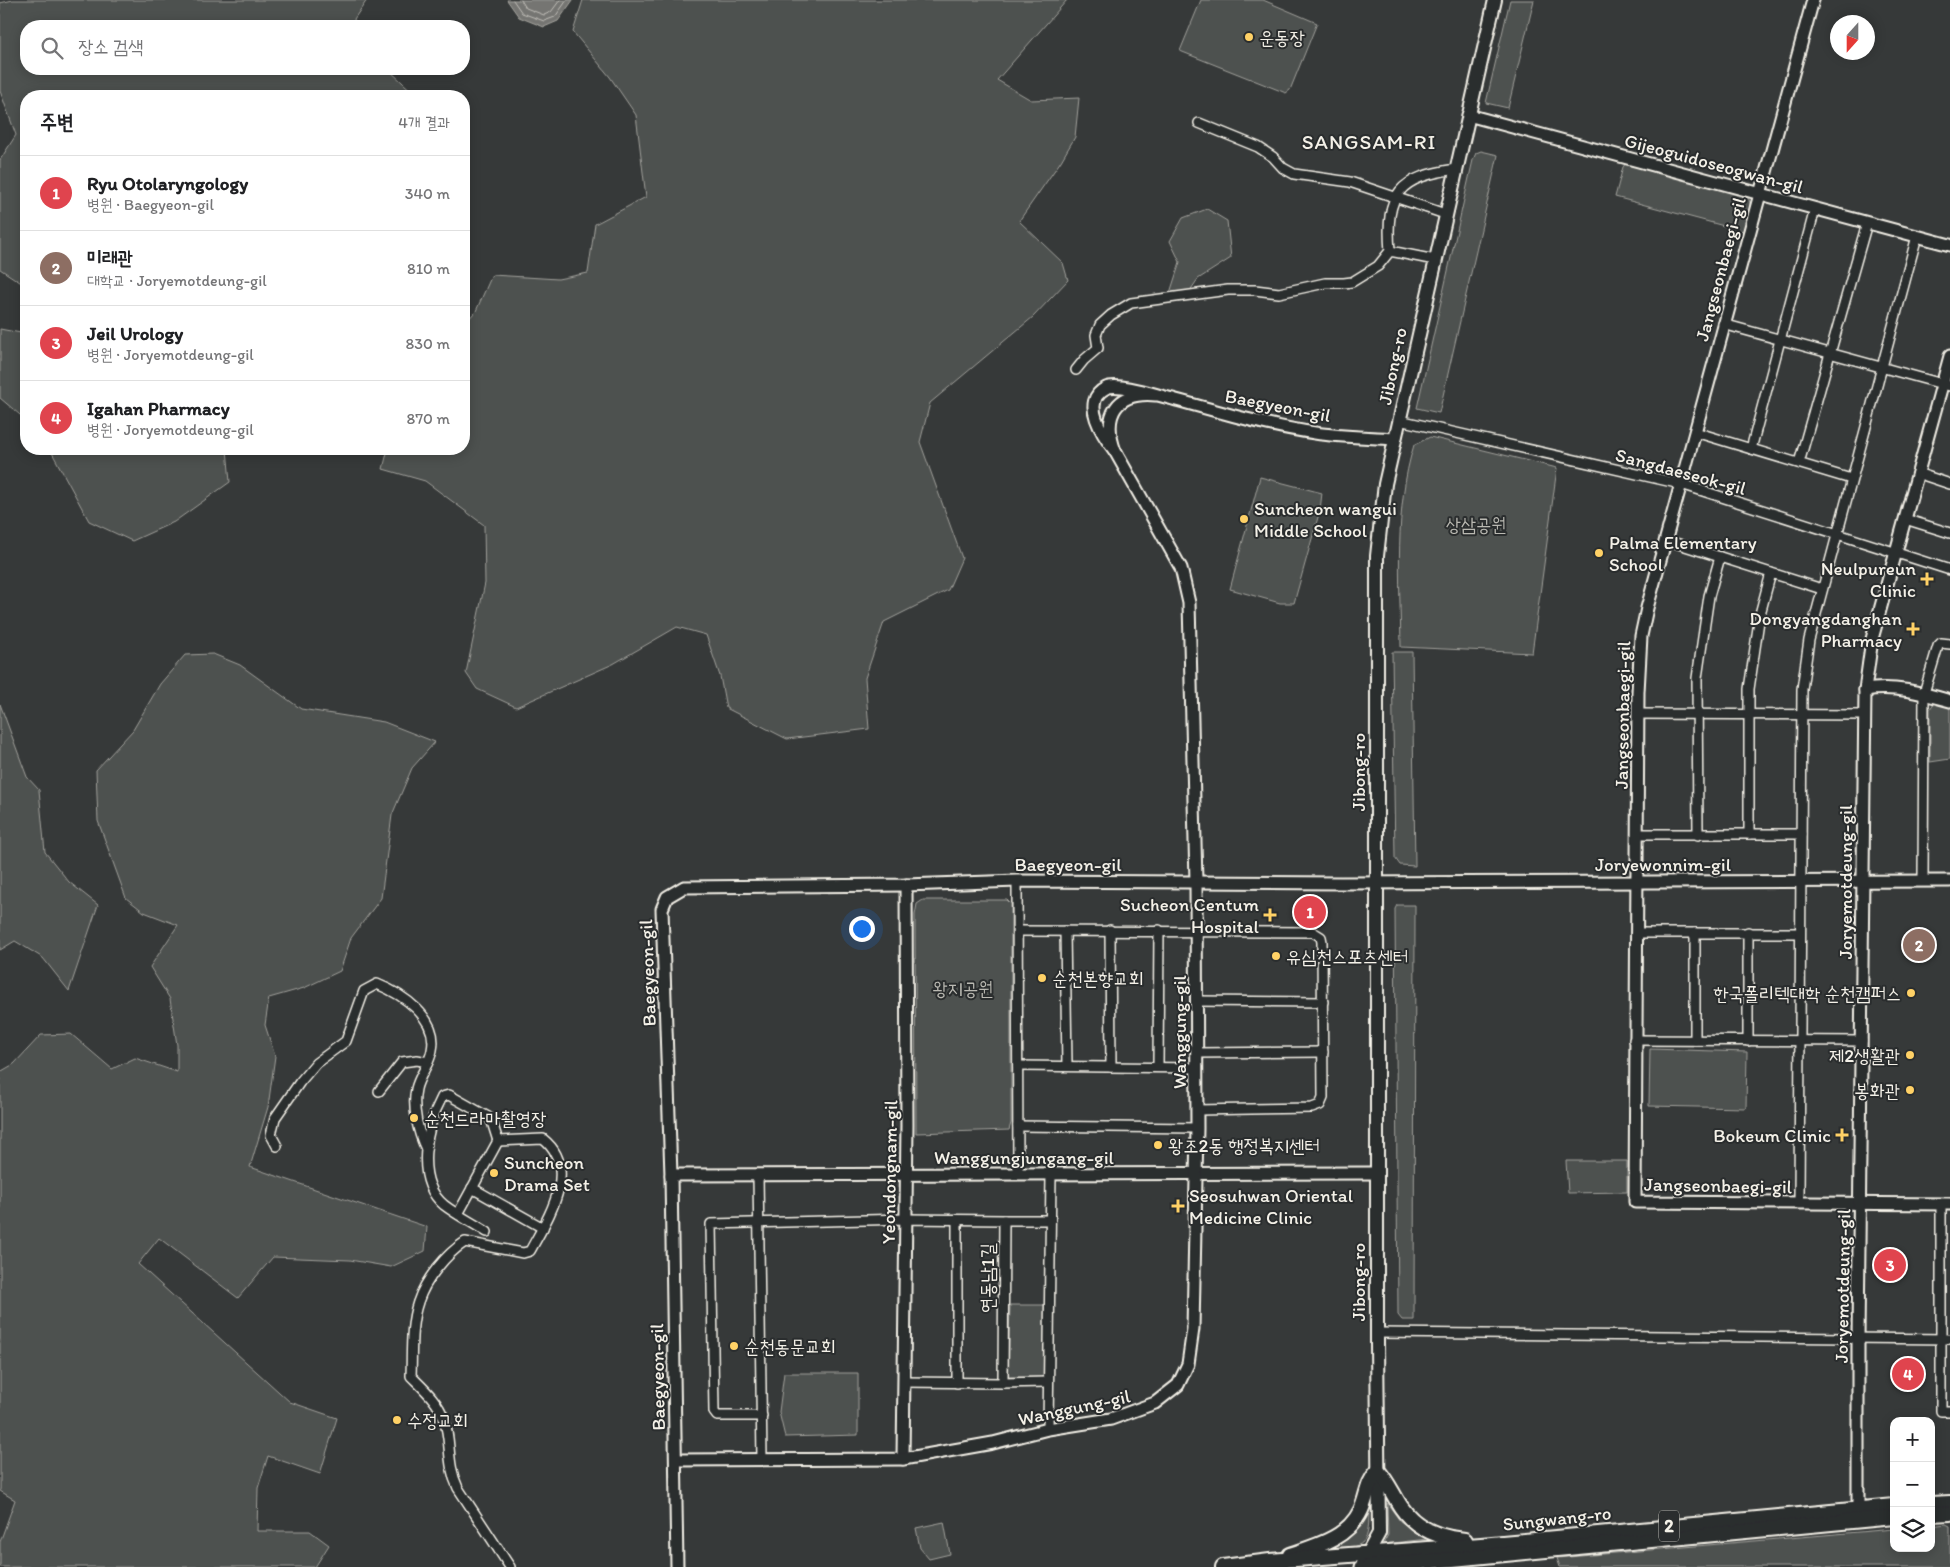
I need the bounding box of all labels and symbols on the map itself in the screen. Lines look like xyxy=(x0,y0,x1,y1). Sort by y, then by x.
north arrow xyxy=(1830,15,1875,60)
place label: 운동장 xyxy=(1259,26,1305,49)
marker: 운동장 xyxy=(1243,31,1255,43)
district label: SANGSAM-RI xyxy=(1302,129,1436,154)
street label: Gijeoguidoseogwan-gil xyxy=(1622,129,1806,199)
street label: Jangseonbaegi-gil xyxy=(1690,194,1751,344)
street label: Jibong-ro xyxy=(1373,325,1412,407)
street label: Baegyeon-gil xyxy=(1223,384,1333,427)
street label: Sangdaeseok-gil xyxy=(1613,443,1749,500)
place label: Suncheon wangui Middle School xyxy=(1254,497,1397,542)
marker: Suncheon wangui Middle School xyxy=(1238,513,1250,525)
park label: 상삼공원 xyxy=(1445,513,1507,536)
place label: Palma Elementary School xyxy=(1609,531,1757,576)
marker: Palma Elementary School xyxy=(1593,547,1605,559)
place label: Neulpureun Clinic xyxy=(1821,557,1916,602)
marker: Neulpureun Clinic xyxy=(1920,572,1934,586)
place label: Dongyangdanghan Pharmacy xyxy=(1749,607,1902,652)
marker: Dongyangdanghan Pharmacy xyxy=(1906,622,1920,636)
street label: Jangseonbaegi-gil xyxy=(1610,640,1635,789)
street label: Jibong-ro xyxy=(1347,733,1370,811)
street label: Joryemotdeung-gil xyxy=(1834,804,1857,959)
street label: Baegyeon-gil xyxy=(1014,853,1122,876)
street label: Joryewonnim-gil xyxy=(1595,853,1732,876)
place label: Sucheon Centum Hospital xyxy=(1120,893,1260,938)
pin: 1 xyxy=(1294,893,1326,931)
marker: Sucheon Centum Hospital xyxy=(1263,908,1277,922)
your location xyxy=(849,916,875,942)
street label: Baegyeon-gil xyxy=(634,918,661,1027)
pin: 2 xyxy=(1903,926,1935,964)
place label: 유심천스포츠센터 xyxy=(1286,945,1408,968)
marker: 유심천스포츠센터 xyxy=(1270,950,1282,962)
place label: 순천본향교회 xyxy=(1052,967,1144,990)
marker: 순천본향교회 xyxy=(1036,972,1048,984)
street label: Wanggung-gil xyxy=(1168,974,1191,1089)
park label: 왕지공원 xyxy=(932,977,994,1000)
place label: 한국폴리텍대학 순천캠퍼스 xyxy=(1713,982,1901,1005)
marker: 한국폴리텍대학 순천캠퍼스 xyxy=(1905,987,1917,999)
place label: 제2생활관 xyxy=(1829,1044,1900,1067)
marker: 제2생활관 xyxy=(1904,1049,1916,1061)
place label: 봉화관 xyxy=(1854,1079,1900,1102)
marker: 봉화관 xyxy=(1904,1084,1916,1096)
street label: Yeondongnam-gil xyxy=(877,1099,902,1244)
place label: 순천드라마촬영장 xyxy=(424,1107,546,1130)
marker: 순천드라마촬영장 xyxy=(408,1112,420,1124)
place label: Bokeum Clinic xyxy=(1713,1124,1831,1147)
marker: Bokeum Clinic xyxy=(1835,1128,1849,1142)
place label: 왕조2동 행정복지센터 xyxy=(1168,1134,1320,1157)
marker: 왕조2동 행정복지센터 xyxy=(1152,1139,1164,1151)
street label: Wanggungjungang-gil xyxy=(934,1146,1115,1169)
place label: Suncheon Drama Set xyxy=(504,1151,590,1196)
marker: Suncheon Drama Set xyxy=(488,1167,500,1179)
street label: Jangseonbaegi-gil xyxy=(1644,1173,1793,1198)
place label: Seosuhwan Oriental Medicine Clinic xyxy=(1189,1184,1354,1229)
marker: Seosuhwan Oriental Medicine Clinic xyxy=(1171,1199,1185,1213)
street label: Joryemotdeung-gil xyxy=(1830,1208,1855,1363)
street label: 연동남1길 xyxy=(976,1243,999,1313)
street label: Jibong-ro xyxy=(1347,1243,1370,1321)
pin: 3 xyxy=(1874,1246,1906,1284)
street label: Baegyeon-gil xyxy=(645,1323,670,1431)
place label: 순천동문교회 xyxy=(744,1335,836,1358)
marker: 순천동문교회 xyxy=(728,1340,740,1352)
pin: 4 xyxy=(1892,1355,1924,1393)
street label: Wanggung-gil xyxy=(1016,1384,1133,1431)
place label: 수정교회 xyxy=(407,1409,468,1432)
marker: 수정교회 xyxy=(391,1414,403,1426)
street label: Sungwang-ro xyxy=(1502,1501,1612,1536)
road number: 2 xyxy=(1659,1510,1679,1542)

